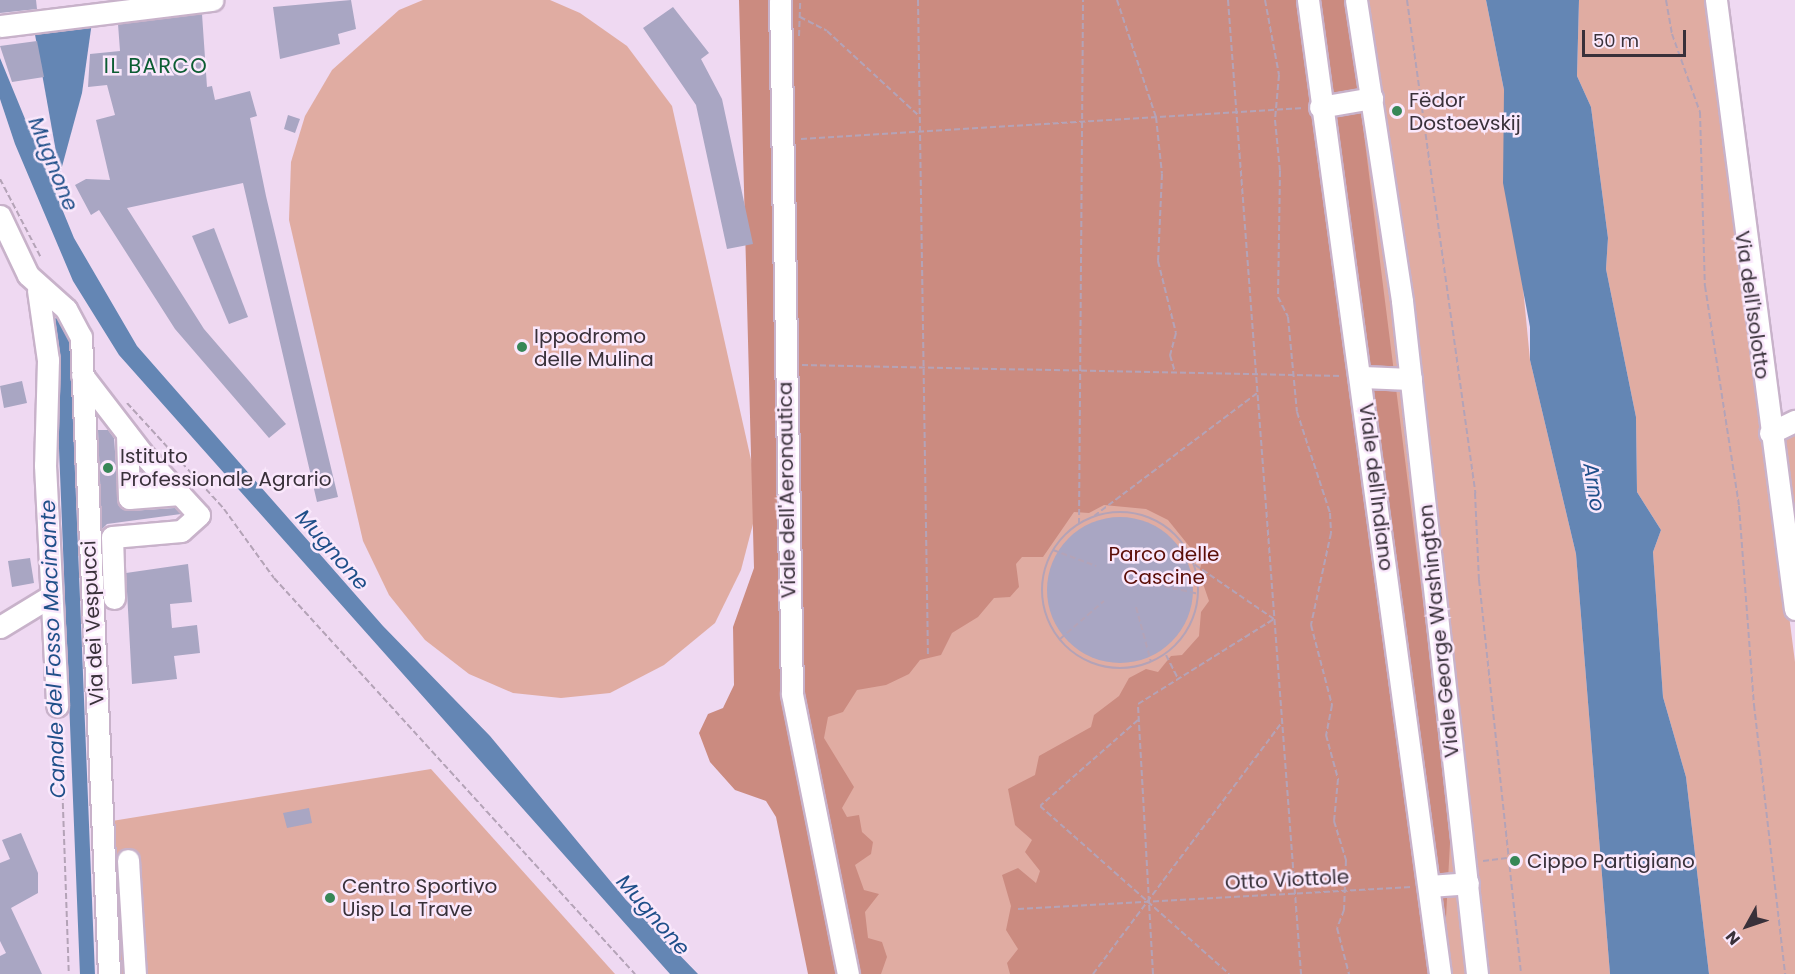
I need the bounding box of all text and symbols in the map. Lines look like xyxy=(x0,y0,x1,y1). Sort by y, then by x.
scale bar xyxy=(1585,18,1688,56)
text: 50 m xyxy=(1593,28,1639,53)
district label: IL BARCO xyxy=(104,53,208,79)
place label: Fëdor Dostoevskij xyxy=(1409,88,1521,135)
marker: Fëdor Dostoevskij xyxy=(1390,104,1404,118)
water label: Mugnone xyxy=(23,113,83,215)
street label: Via dell'Isolotto xyxy=(1730,229,1774,381)
place label: Ippodromo delle Mulina xyxy=(534,324,654,371)
marker: Ippodromo delle Mulina xyxy=(515,340,529,354)
street label: Viale dell'Aeronautica xyxy=(773,381,801,599)
street label: Viale dell'Indiano xyxy=(1354,402,1398,572)
place label: Istituto Professionale Agrario xyxy=(120,444,332,491)
marker: Istituto Professionale Agrario xyxy=(101,461,115,475)
water label: Arno xyxy=(1578,461,1610,513)
water label: Canale del Fosso Macinante xyxy=(35,499,71,799)
street label: Viale George Washington xyxy=(1414,503,1464,759)
water label: Mugnone xyxy=(290,504,374,596)
street label: Via dei Vespucci xyxy=(77,540,109,706)
park label: Parco delle Cascine xyxy=(1109,542,1219,589)
place label: Cippo Partigiano xyxy=(1527,849,1695,873)
marker: Cippo Partigiano xyxy=(1508,854,1522,868)
street label: Otto Viottole xyxy=(1224,865,1350,895)
water label: Mugnone xyxy=(611,869,695,961)
place label: Centro Sportivo Uisp La Trave xyxy=(342,874,497,921)
marker: Centro Sportivo Uisp La Trave xyxy=(323,891,337,905)
north arrow xyxy=(1717,896,1777,956)
text: N xyxy=(1720,926,1746,950)

